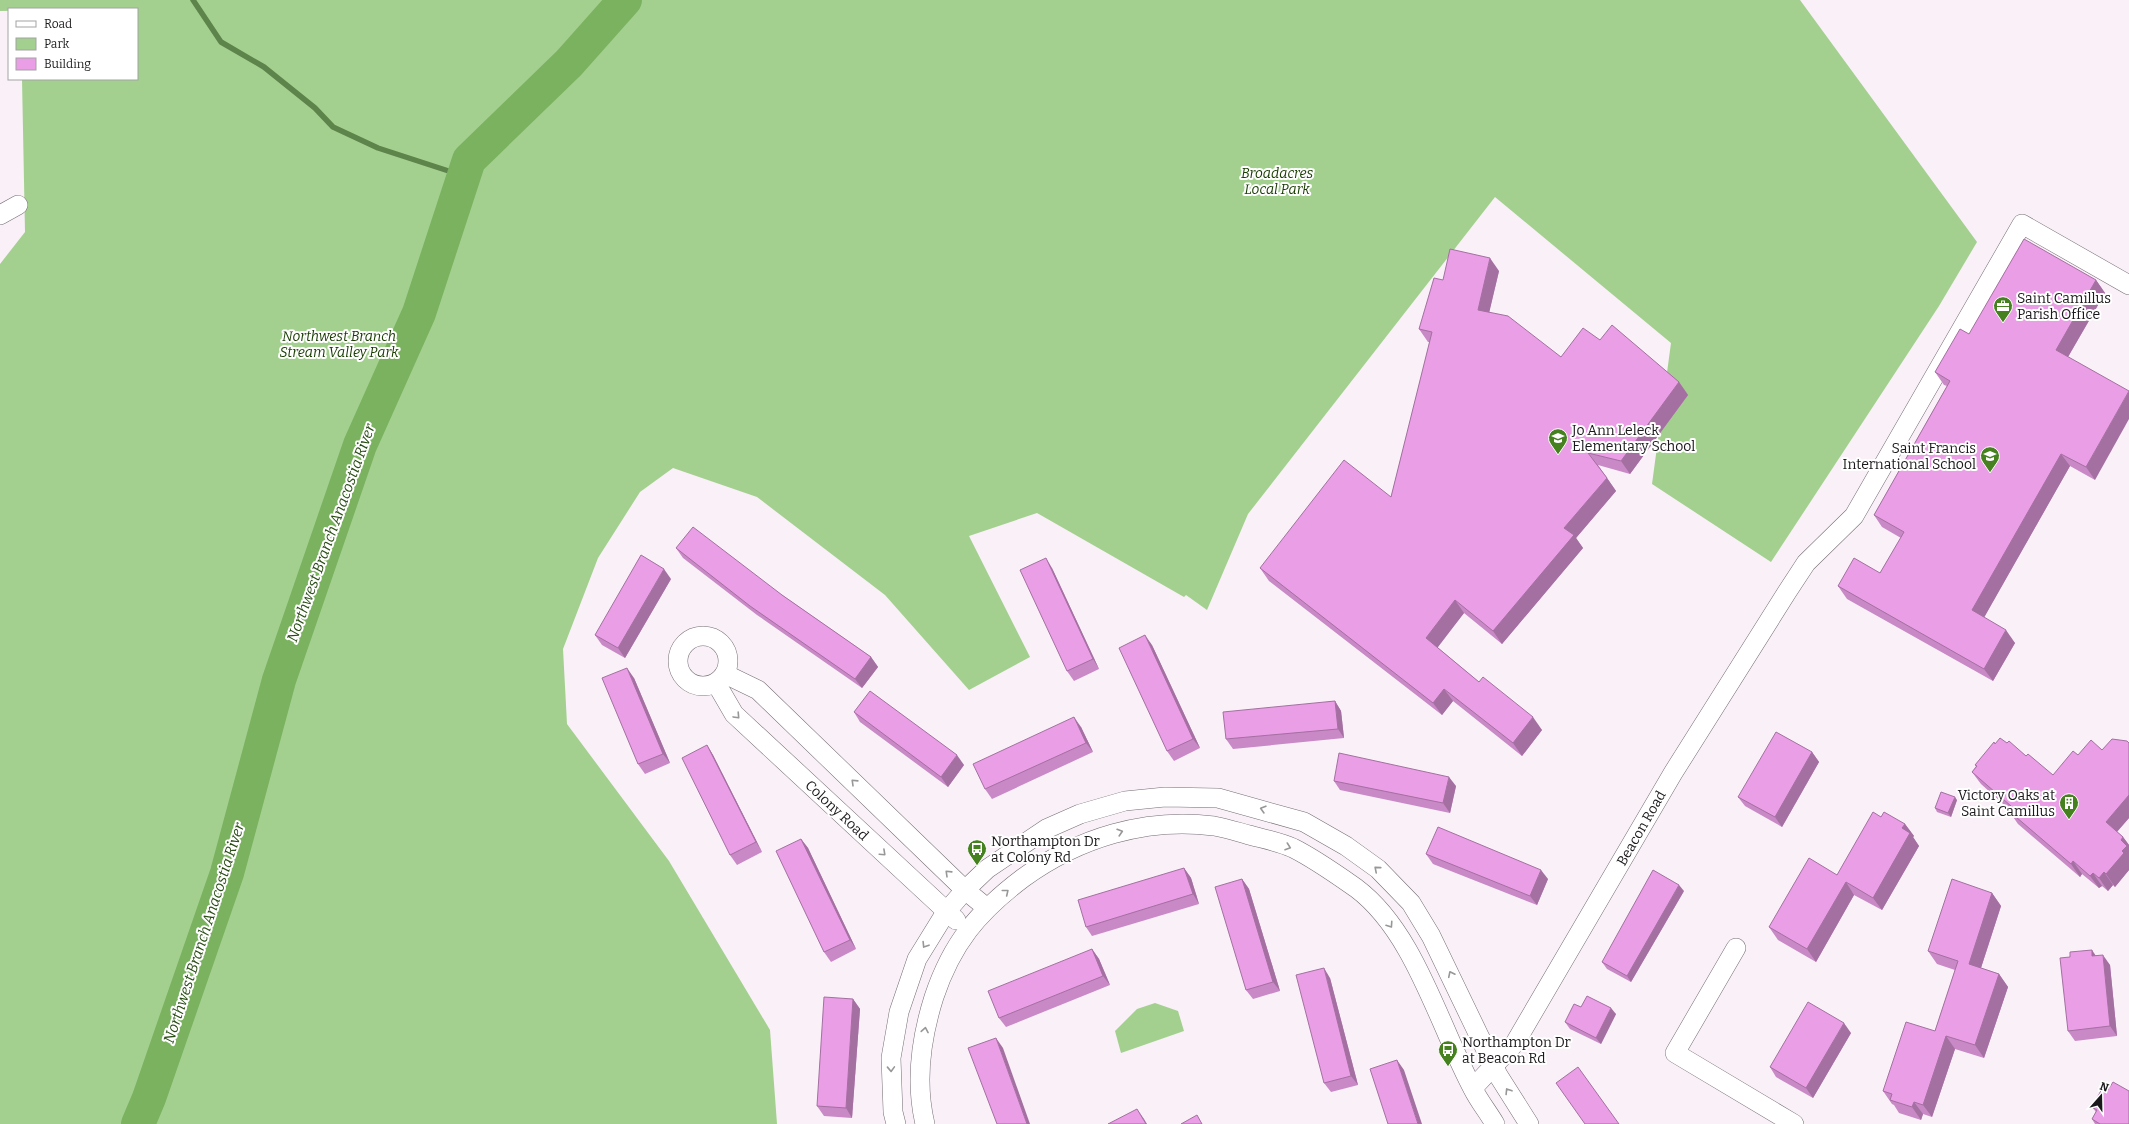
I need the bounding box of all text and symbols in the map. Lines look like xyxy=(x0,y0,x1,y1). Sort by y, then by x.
legend xyxy=(8,8,138,80)
text: Road xyxy=(44,17,72,31)
text: Park xyxy=(44,37,70,51)
text: Building xyxy=(44,57,91,71)
park label: Broadacres Local Park xyxy=(1241,165,1313,198)
place label: Saint Camillus Parish Office xyxy=(2017,290,2111,323)
office icon: Saint Camillus Parish Office xyxy=(1992,295,2014,323)
park label: Northwest Branch Stream Valley Park xyxy=(279,328,399,361)
water label: Northwest Branch Anacostia River xyxy=(283,421,379,644)
place label: Jo Ann Leleck Elementary School xyxy=(1571,422,1695,455)
school or university icon: Jo Ann Leleck Elementary School xyxy=(1547,427,1569,455)
place label: Saint Francis International School xyxy=(1843,440,1976,473)
school or university icon: Saint Francis International School xyxy=(1979,445,2001,473)
one-way arrow xyxy=(732,711,739,719)
street label: Colony Road xyxy=(801,777,872,844)
one-way arrow xyxy=(851,780,859,787)
place label: Victory Oaks at Saint Camillus xyxy=(1958,787,2055,820)
street label: Beacon Road xyxy=(1613,788,1670,869)
building icon: Victory Oaks at Saint Camillus xyxy=(2058,792,2080,820)
one-way arrow xyxy=(1259,806,1266,814)
water label: Northwest Branch Anacostia River xyxy=(160,820,248,1045)
one-way arrow xyxy=(1116,828,1123,837)
place label: Northampton Dr at Colony Rd xyxy=(991,833,1100,866)
bus stop icon: Northampton Dr at Colony Rd xyxy=(966,838,988,866)
one-way arrow xyxy=(1285,842,1292,851)
one-way arrow xyxy=(878,848,885,855)
one-way arrow xyxy=(1374,866,1381,873)
one-way arrow xyxy=(945,870,953,877)
one-way arrow xyxy=(1001,889,1009,896)
one-way arrow xyxy=(1386,921,1393,928)
one-way arrow xyxy=(923,941,930,948)
one-way arrow xyxy=(1448,971,1456,979)
one-way arrow xyxy=(920,1027,929,1033)
place label: Northampton Dr at Beacon Rd xyxy=(1462,1034,1571,1067)
bus stop icon: Northampton Dr at Beacon Rd xyxy=(1437,1039,1459,1067)
one-way arrow xyxy=(887,1066,896,1072)
north arrow xyxy=(2081,1076,2121,1116)
text: N xyxy=(2098,1080,2111,1095)
one-way arrow xyxy=(1505,1088,1513,1095)

